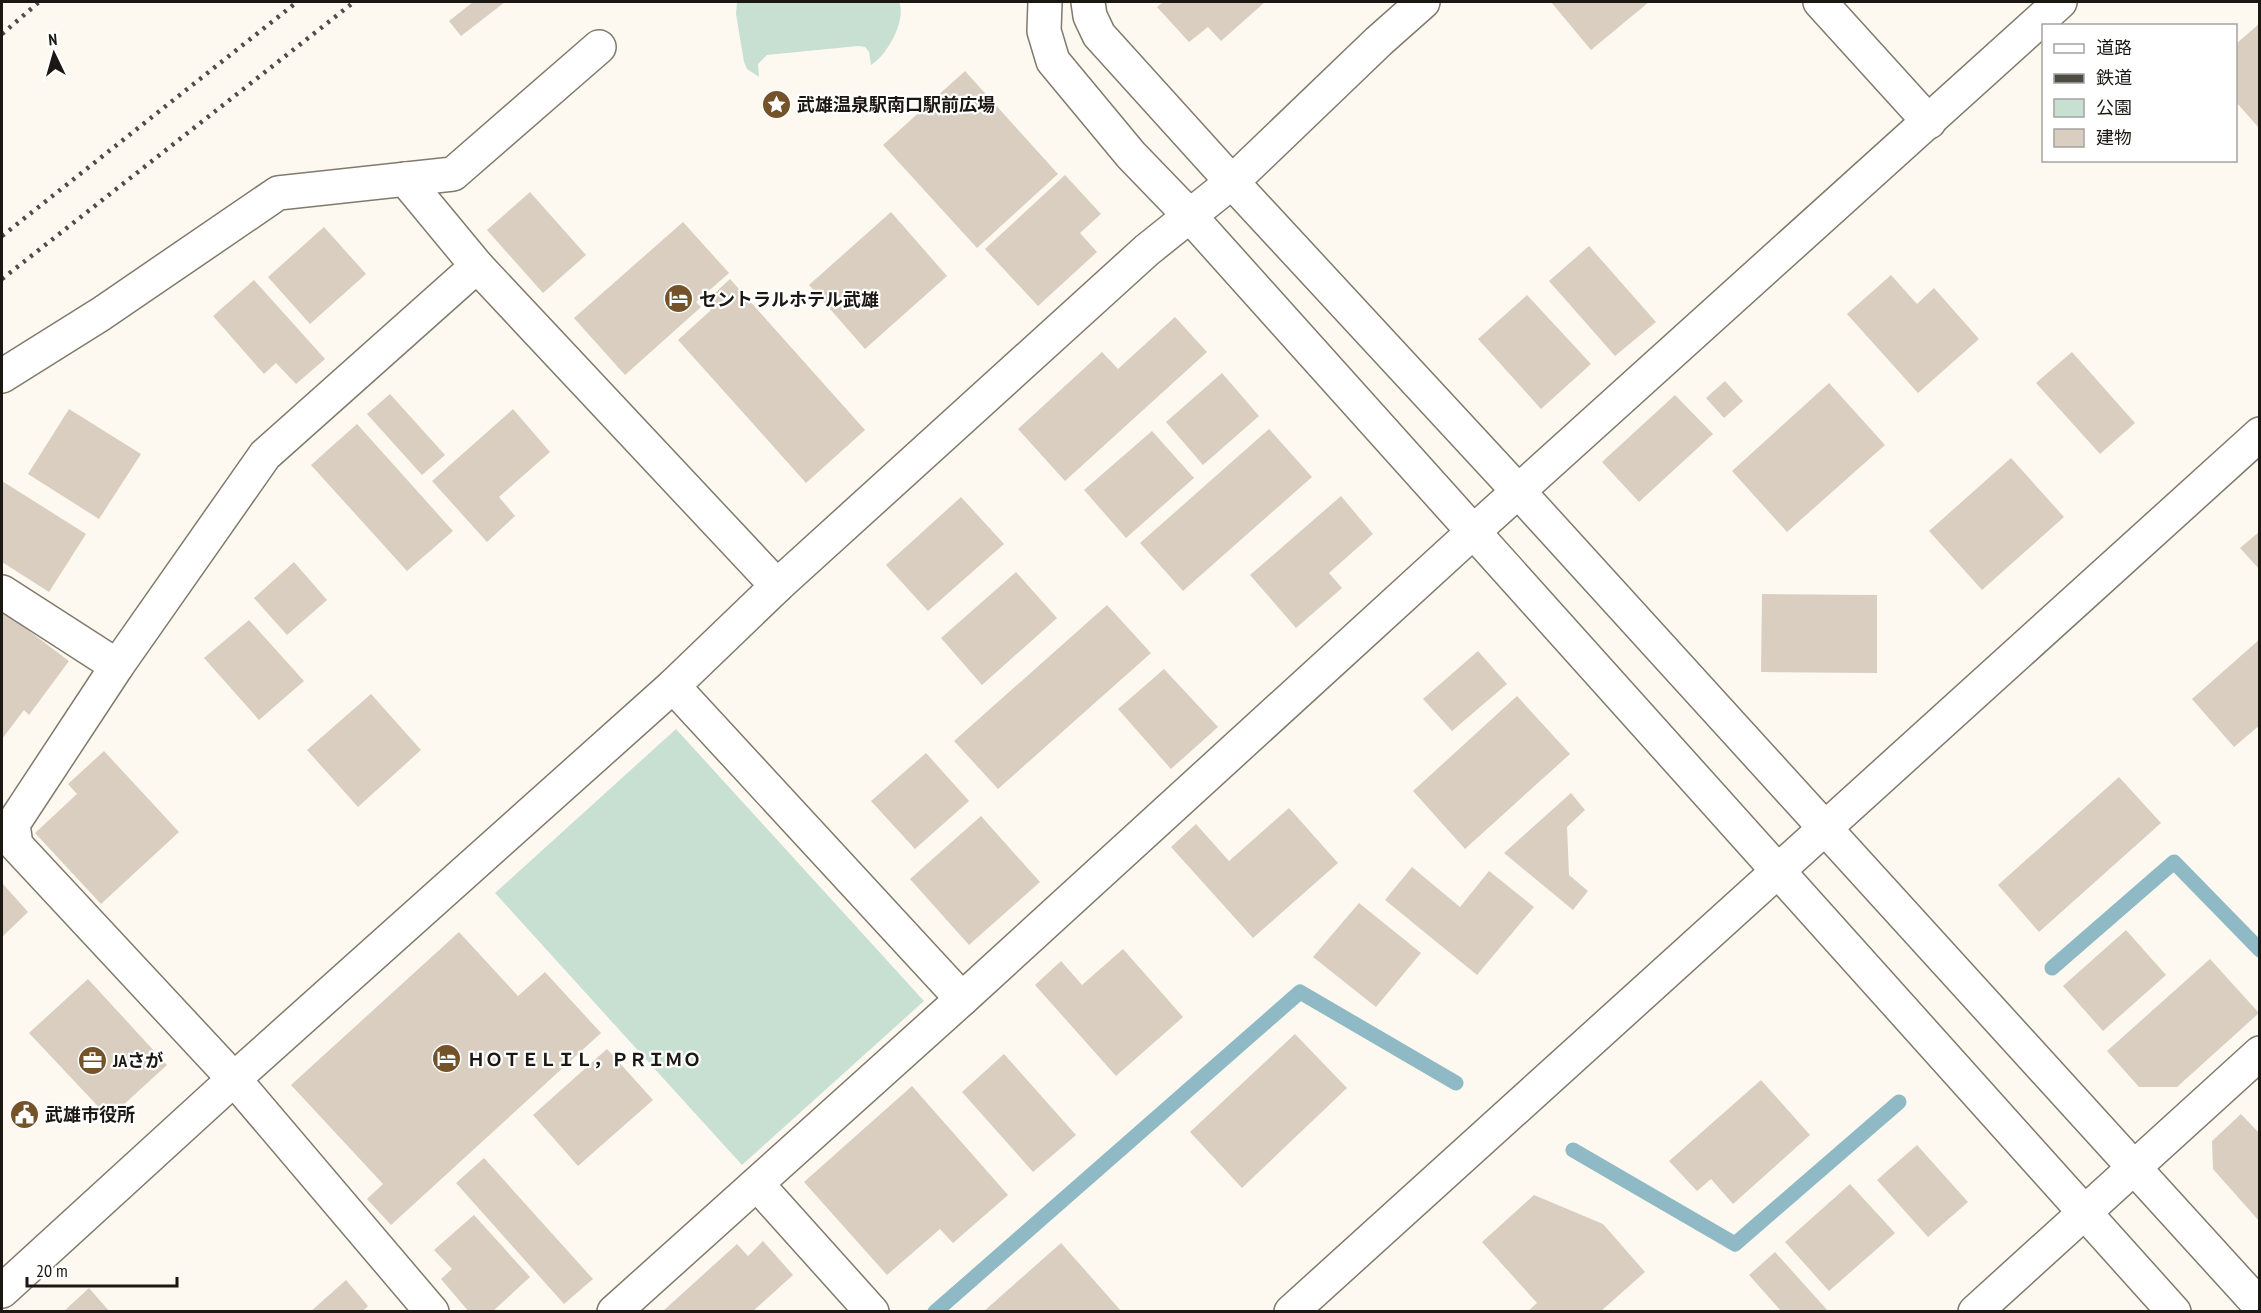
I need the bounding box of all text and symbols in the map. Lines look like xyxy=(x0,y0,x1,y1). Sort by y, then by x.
north arrow xyxy=(24,24,84,84)
legend xyxy=(2042,24,2237,162)
text: N xyxy=(48,29,58,49)
text: 道路 xyxy=(2096,36,2132,59)
text: 鉄道 xyxy=(2096,66,2132,89)
place icon: 武雄温泉駅南口駅前広場 xyxy=(760,88,792,120)
place label: 武雄温泉駅南口駅前広場 xyxy=(797,93,995,116)
text: 公園 xyxy=(2096,96,2132,119)
text: 建物 xyxy=(2096,126,2132,149)
hotel icon: セントラルホテル武雄 xyxy=(662,283,694,315)
place label: セントラルホテル武雄 xyxy=(699,288,879,311)
hotel icon: ＨＯＴＥＬＩＬ，ＰＲＩＭＯ xyxy=(430,1043,462,1075)
office icon: JAさが xyxy=(76,1044,108,1076)
place label: ＨＯＴＥＬＩＬ，ＰＲＩＭＯ xyxy=(467,1048,701,1071)
place label: JAさが xyxy=(112,1049,163,1072)
public building icon: 武雄市役所 xyxy=(8,1098,40,1130)
place label: 武雄市役所 xyxy=(45,1103,135,1126)
scale bar xyxy=(27,1250,177,1288)
text: 20 m xyxy=(36,1259,68,1282)

